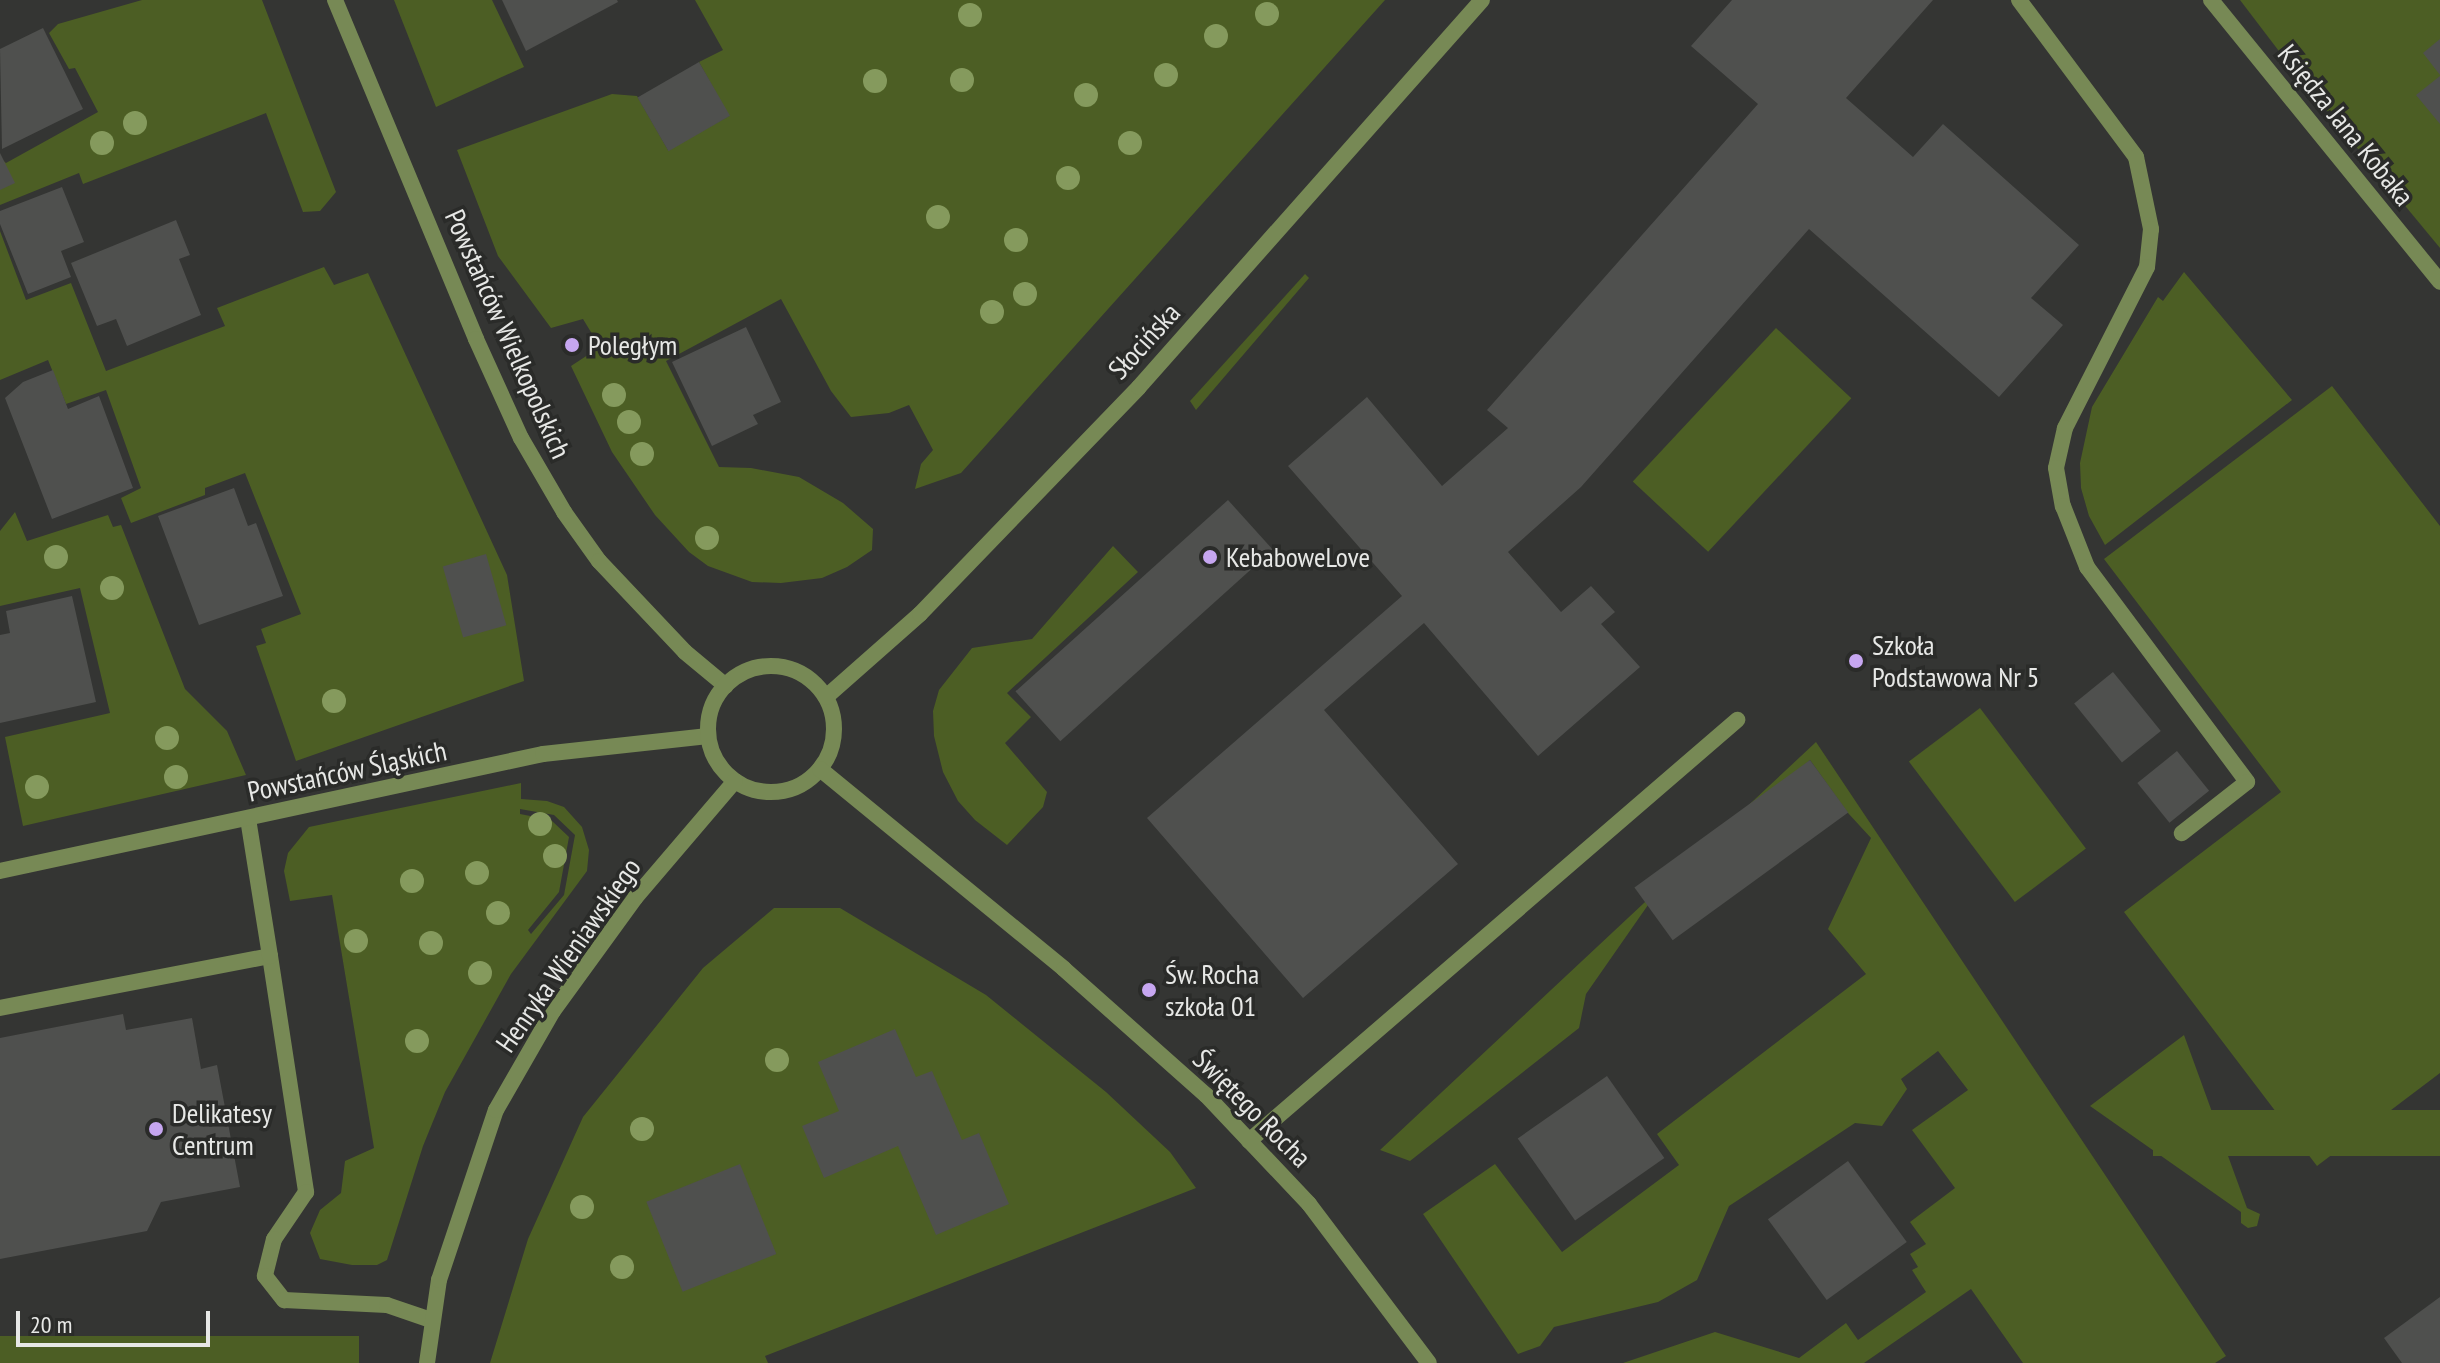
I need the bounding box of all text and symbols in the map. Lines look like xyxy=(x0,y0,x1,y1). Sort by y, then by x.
street label: Księdza Jana Kobaka xyxy=(2271,38,2421,212)
street label: Powstańców Wielkopolskich xyxy=(438,204,578,464)
street label: Słocińska xyxy=(1101,296,1187,386)
place label: Poległym xyxy=(588,328,677,362)
marker: Poległym xyxy=(563,336,581,354)
place label: KebaboweLove xyxy=(1226,540,1370,574)
marker: KebaboweLove xyxy=(1201,548,1219,566)
place label: Szkoła Podstawowa Nr 5 xyxy=(1872,628,2039,694)
marker: Szkoła Podstawowa Nr 5 xyxy=(1847,652,1865,670)
street label: Powstańców Śląskich xyxy=(244,733,450,809)
street label: Henryka Wieniawskiego xyxy=(488,851,648,1059)
place label: Św. Rocha szkoła 01 xyxy=(1165,957,1261,1023)
marker: Św. Rocha szkoła 01 xyxy=(1140,981,1158,999)
street label: Świętego Rocha xyxy=(1186,1042,1318,1174)
place label: Delikatesy Centrum xyxy=(172,1096,272,1162)
marker: Delikatesy Centrum xyxy=(147,1120,165,1138)
scale bar xyxy=(20,1295,214,1345)
text: 20 m xyxy=(30,1309,72,1340)

